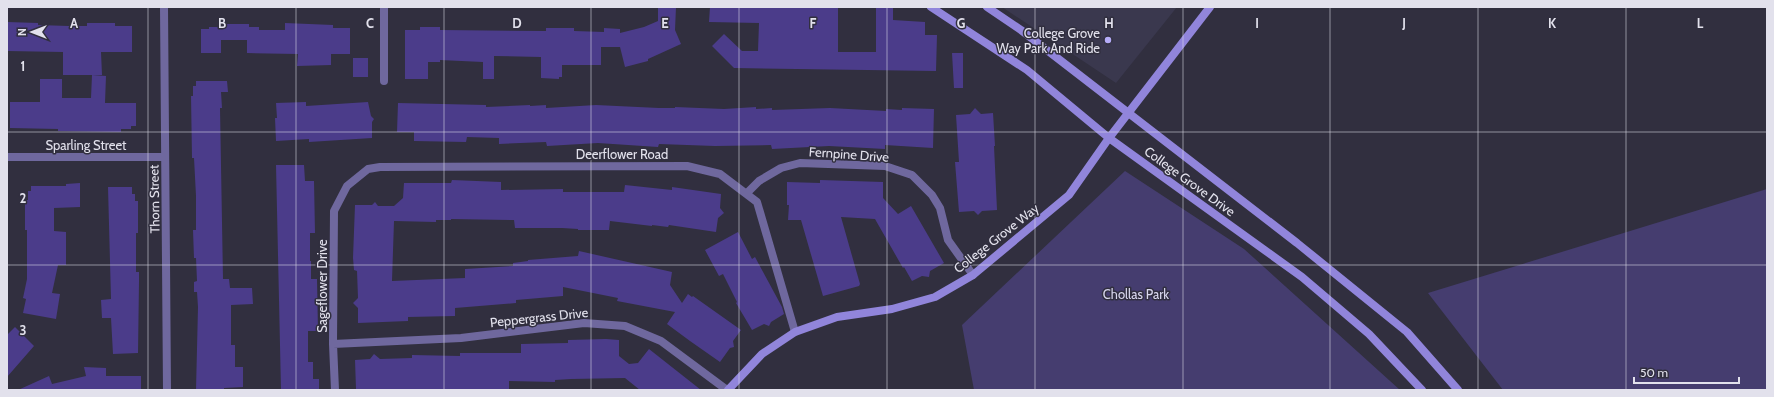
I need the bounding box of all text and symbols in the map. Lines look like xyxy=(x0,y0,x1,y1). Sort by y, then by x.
north arrow xyxy=(12,12,52,52)
text: A xyxy=(70,15,79,31)
text: B xyxy=(218,15,226,31)
text: C xyxy=(366,15,374,31)
text: D xyxy=(512,15,522,31)
text: E xyxy=(661,15,669,31)
text: F xyxy=(810,15,817,31)
text: G xyxy=(957,15,966,31)
text: H xyxy=(1104,15,1114,31)
text: I xyxy=(1255,15,1259,31)
text: J xyxy=(1401,15,1406,31)
text: K xyxy=(1548,15,1557,31)
text: L xyxy=(1697,15,1704,31)
place label: College Grove Way Park And Ride xyxy=(997,25,1100,56)
text: N xyxy=(15,28,29,36)
marker: College Grove Way Park And Ride xyxy=(1103,35,1113,45)
text: 1 xyxy=(21,58,25,74)
street label: Sparling Street xyxy=(45,137,127,153)
street label: Fernpine Drive xyxy=(808,143,890,165)
street label: College Grove Drive xyxy=(1141,143,1239,220)
street label: Deerflower Road xyxy=(576,146,668,162)
street label: Thorn Street xyxy=(145,164,163,234)
text: 2 xyxy=(20,190,27,206)
street label: College Grove Way xyxy=(950,200,1042,276)
street label: Sageflower Drive xyxy=(314,239,330,333)
park label: Chollas Park xyxy=(1103,286,1169,302)
street label: Peppergrass Drive xyxy=(489,304,589,330)
text: 3 xyxy=(19,322,27,338)
scale bar xyxy=(1634,359,1739,385)
text: 50 m xyxy=(1640,365,1668,380)

